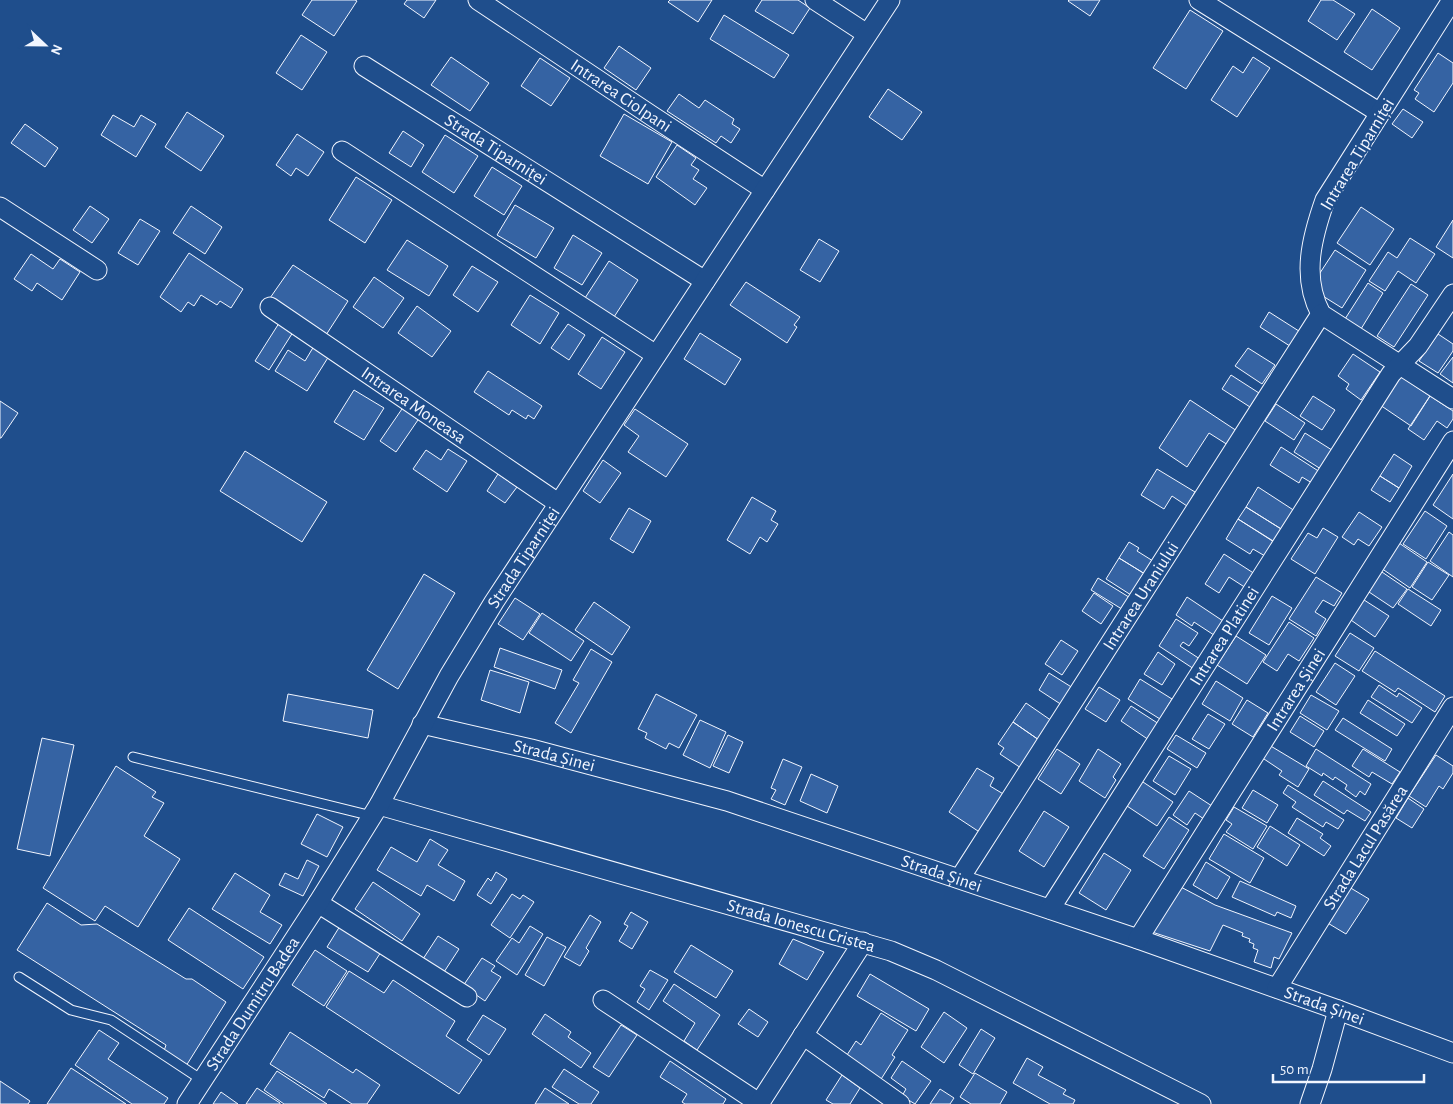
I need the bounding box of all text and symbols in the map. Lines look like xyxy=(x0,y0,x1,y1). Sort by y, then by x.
north arrow xyxy=(20,20,70,70)
text: N xyxy=(48,42,64,57)
street label: Intrarea Ciolpani xyxy=(567,56,674,136)
street label: Intrarea Tiparniței xyxy=(1317,95,1399,214)
street label: Strada Tiparniței xyxy=(441,111,550,189)
street label: Intrarea Moneasa xyxy=(358,364,469,448)
street label: Strada Tiparniței xyxy=(484,504,564,612)
street label: Intrarea Uraniului xyxy=(1100,539,1183,654)
street label: Intrarea Platinei xyxy=(1187,584,1263,689)
street label: Intrarea Șinei xyxy=(1264,646,1329,735)
street label: Strada Șinei xyxy=(512,737,597,776)
street label: Strada Lacul Pasărea xyxy=(1320,783,1411,913)
street label: Strada Șinei xyxy=(899,852,984,896)
street label: Strada Ionescu Cristea xyxy=(725,897,877,956)
street label: Strada Dumitru Badea xyxy=(203,934,303,1074)
street label: Strada Șinei xyxy=(1282,984,1367,1029)
scale bar xyxy=(1273,1052,1424,1084)
text: 50 m xyxy=(1280,1062,1309,1077)

